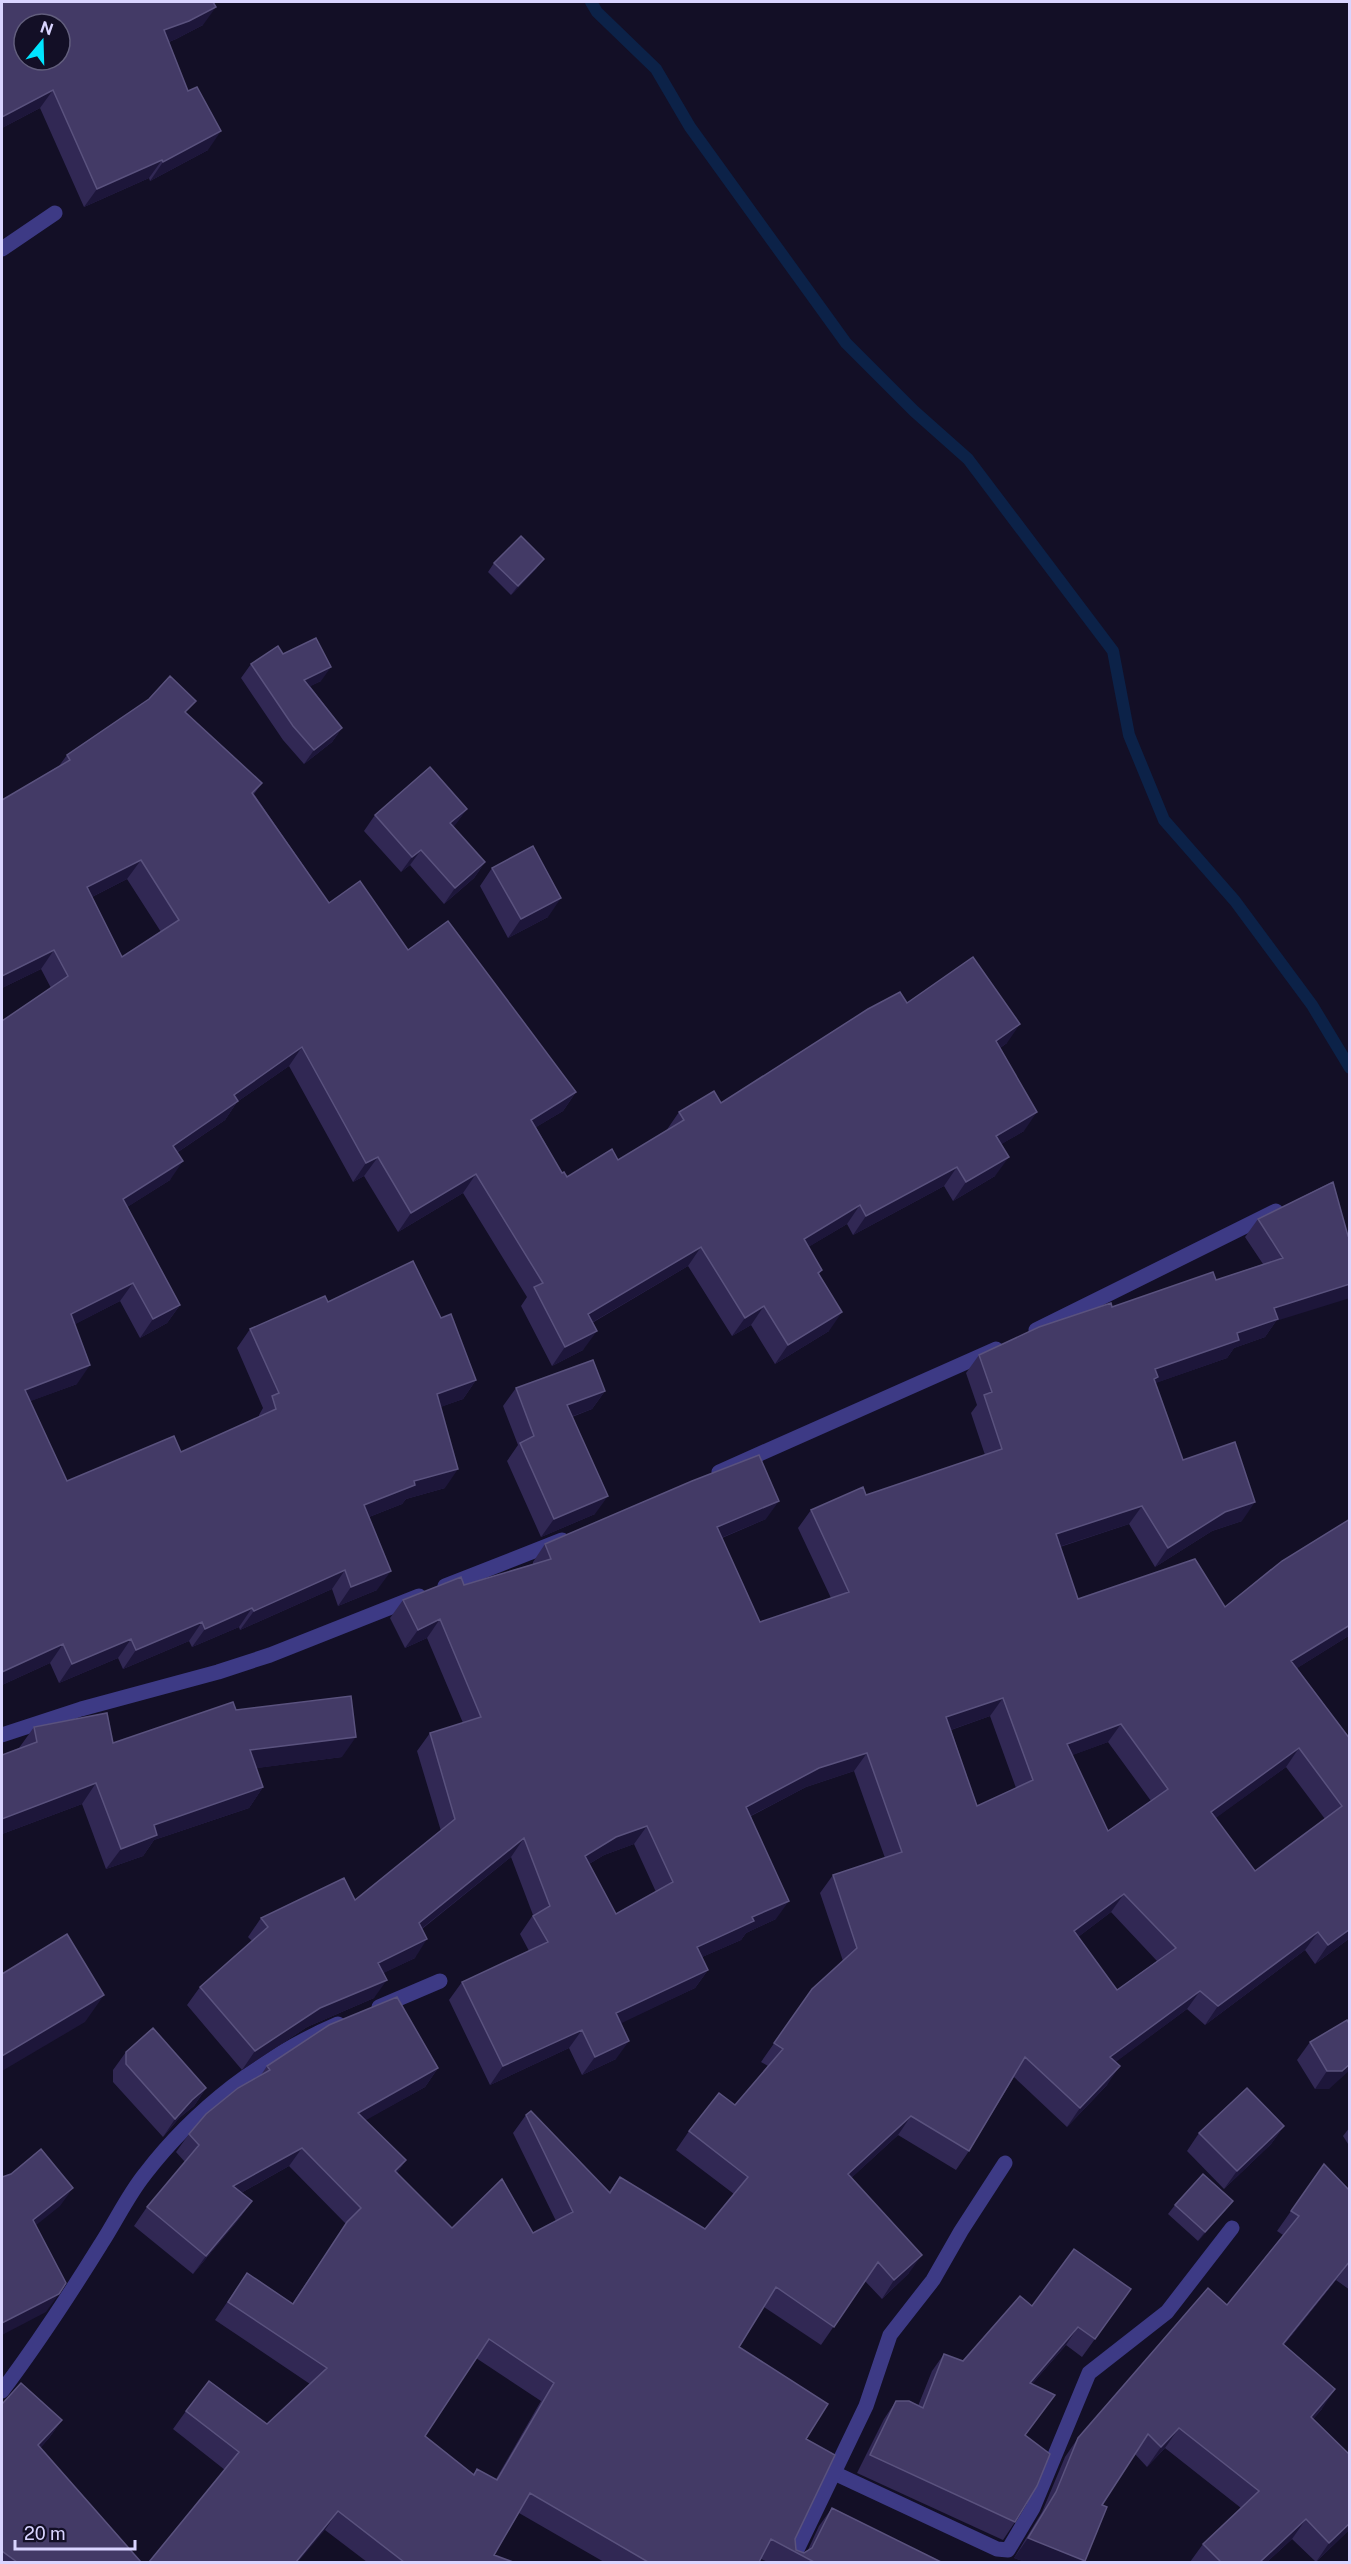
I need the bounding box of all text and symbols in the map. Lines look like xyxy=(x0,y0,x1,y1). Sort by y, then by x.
north arrow xyxy=(12,12,72,72)
text: N xyxy=(38,17,56,39)
scale bar xyxy=(15,2513,135,2551)
text: 20 m xyxy=(24,2523,66,2544)

